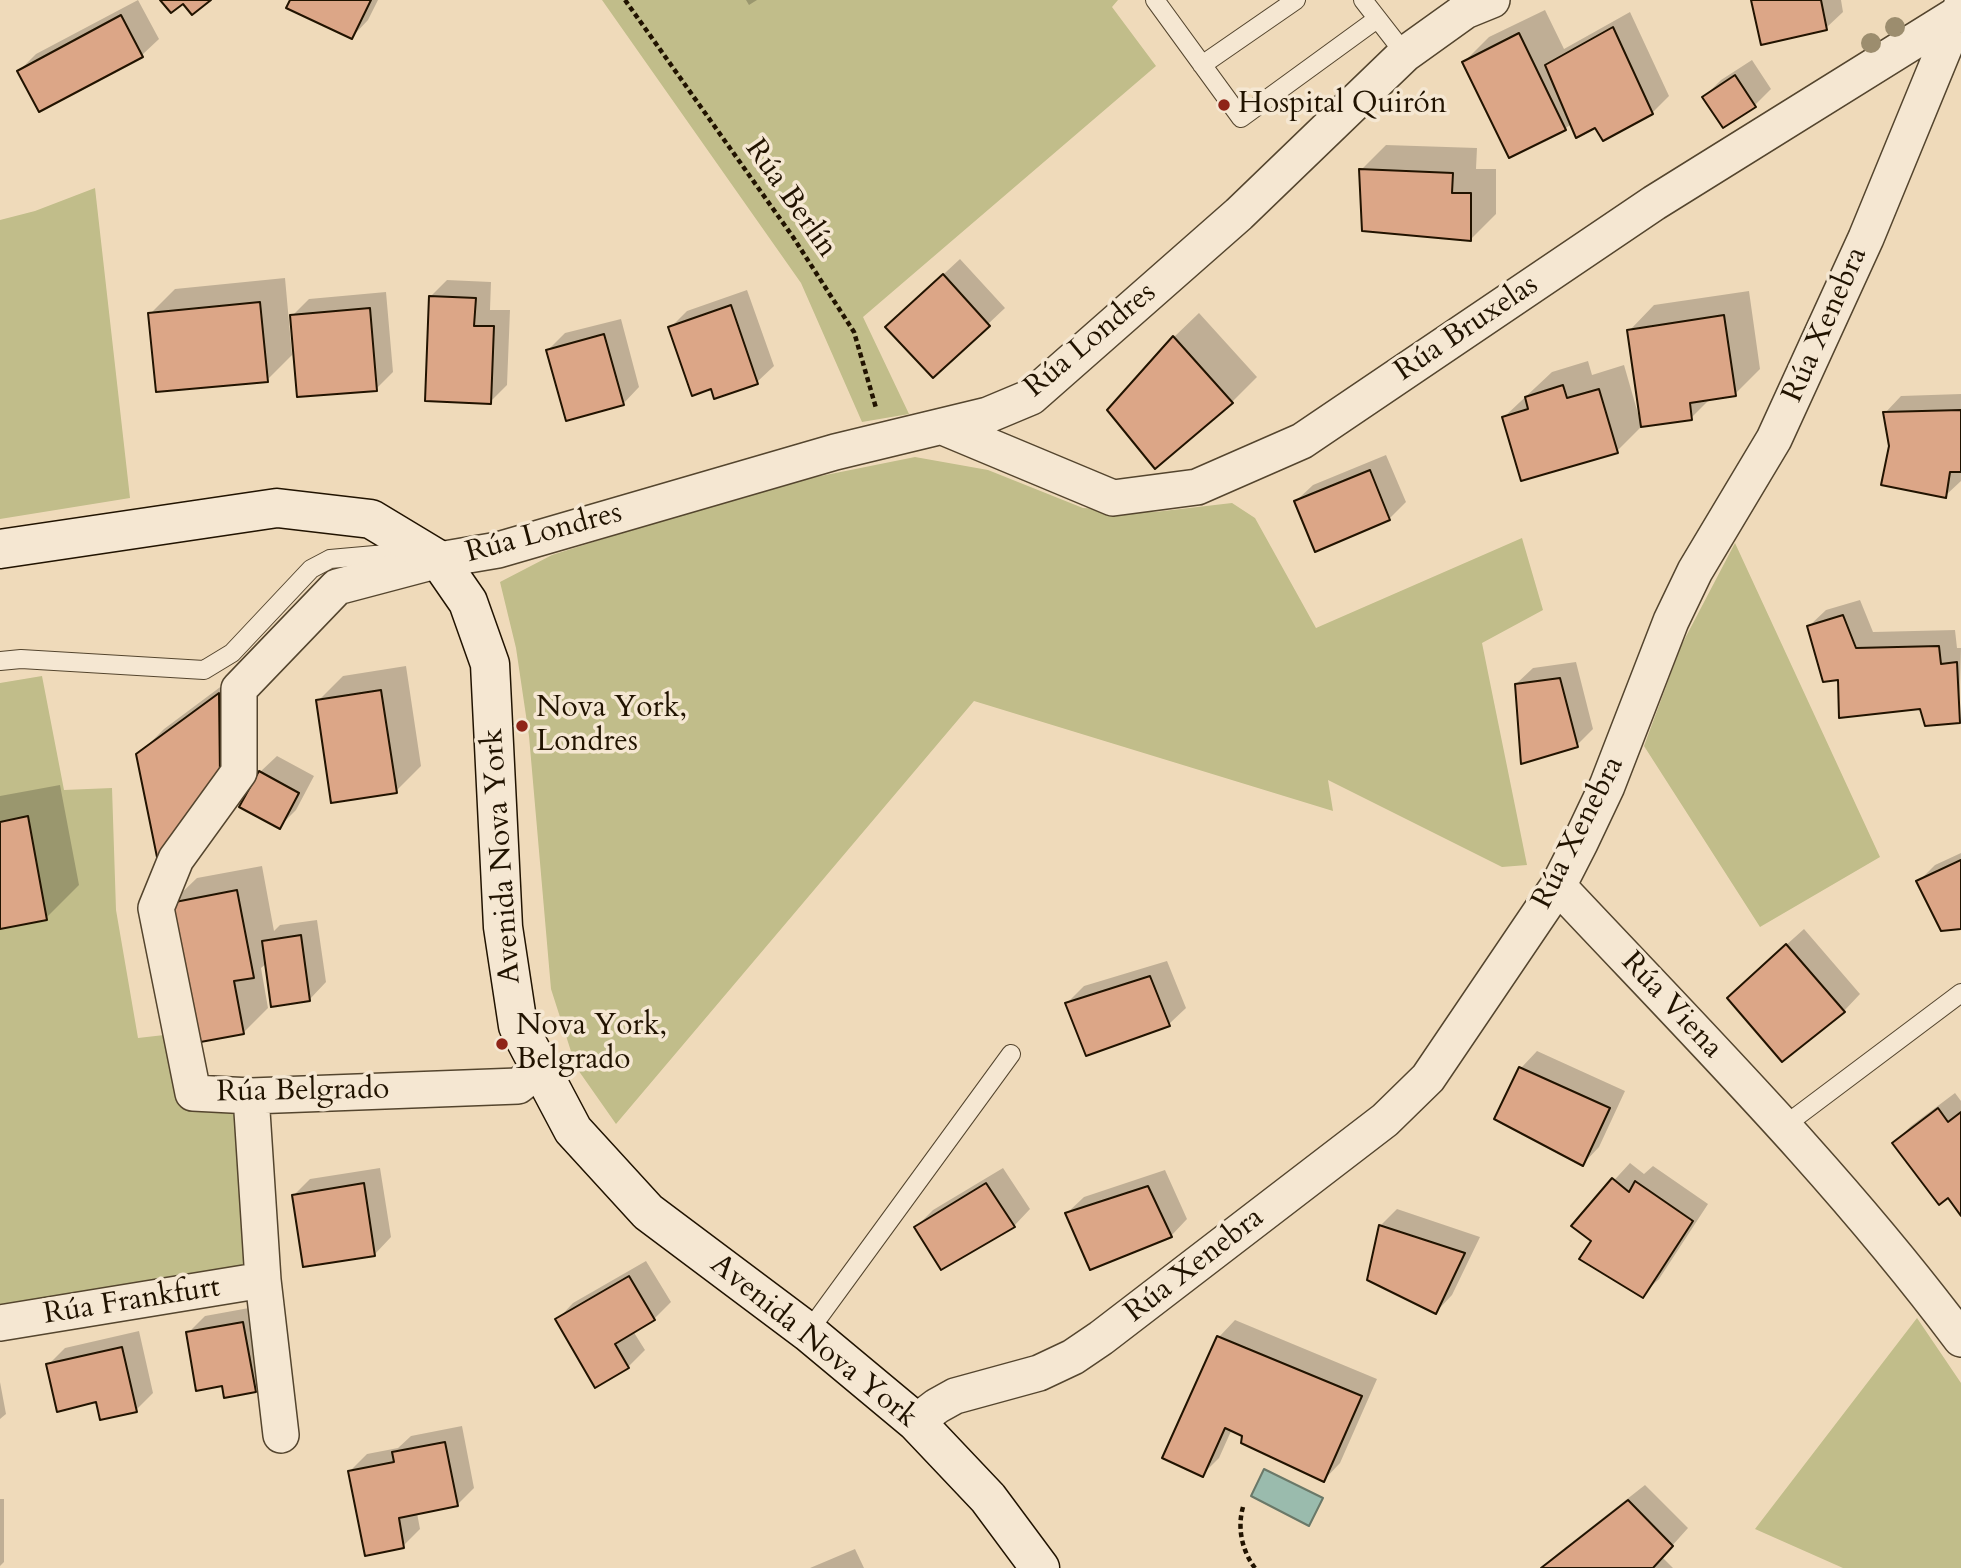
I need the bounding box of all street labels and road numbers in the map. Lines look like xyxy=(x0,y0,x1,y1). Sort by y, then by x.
street label: Rúa Berlín xyxy=(736,133,844,265)
street label: Rúa Xenebra xyxy=(1776,242,1876,408)
street label: Rúa Bruxelas xyxy=(1388,268,1546,390)
street label: Rúa Londres xyxy=(1018,276,1164,406)
street label: Rúa Londres xyxy=(462,496,626,572)
street label: Avenida Nova York xyxy=(476,727,530,985)
street label: Rúa Xenebra xyxy=(1525,751,1633,915)
street label: Rúa Viena xyxy=(1613,945,1729,1067)
street label: Rúa Belgrado xyxy=(216,1072,390,1112)
street label: Rúa Xenebra xyxy=(1118,1201,1272,1331)
street label: Avenida Nova York xyxy=(702,1247,924,1437)
street label: Rúa Frankfurt xyxy=(41,1270,223,1334)

